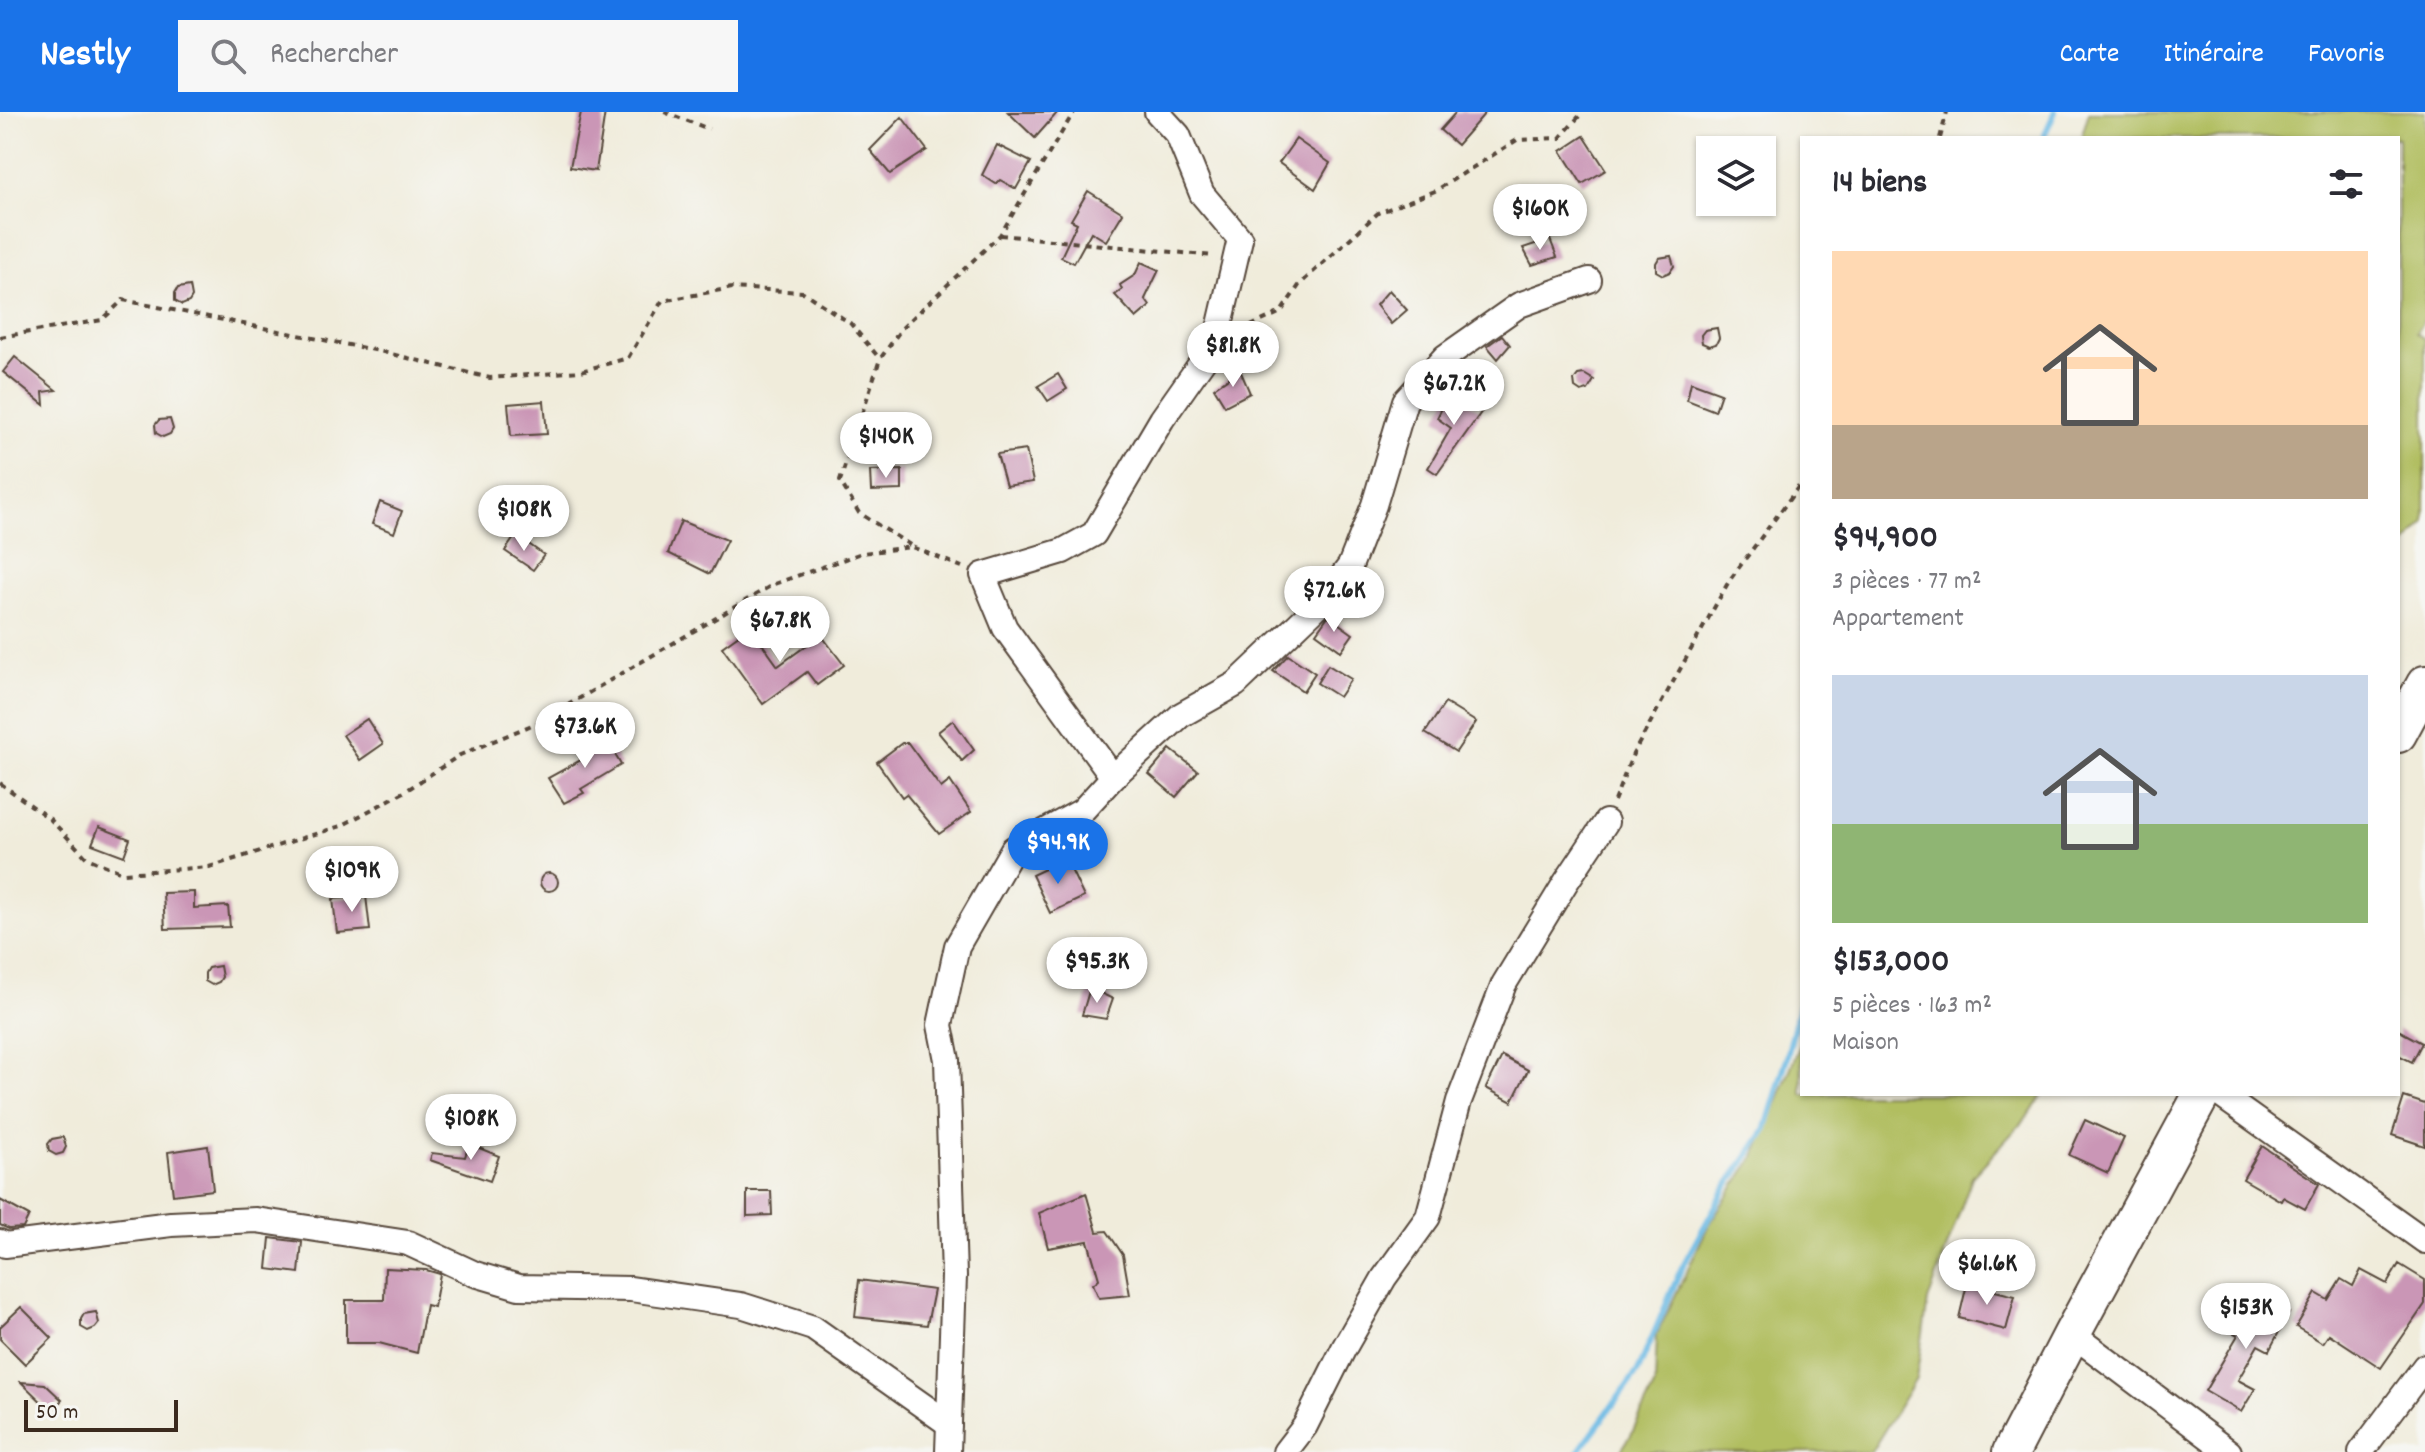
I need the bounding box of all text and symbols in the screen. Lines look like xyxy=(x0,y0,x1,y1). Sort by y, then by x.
search box xyxy=(178,20,738,92)
text: Nestly xyxy=(40,29,130,84)
icon: search xyxy=(206,34,250,78)
text: Rechercher xyxy=(270,35,398,78)
text: Carte xyxy=(2059,36,2119,76)
text: Itinéraire xyxy=(2163,36,2264,76)
text: Favoris xyxy=(2308,36,2385,76)
map controls xyxy=(1696,136,1776,216)
button: layers xyxy=(1696,136,1776,216)
text: 14 biens xyxy=(1832,160,1927,209)
icon: filters xyxy=(2324,162,2368,206)
pin: $160K xyxy=(1484,184,1596,252)
text: $160K xyxy=(1511,191,1569,228)
icon: home xyxy=(2028,303,2172,447)
pin: $81.8K xyxy=(1168,321,1298,389)
text: $81.8K xyxy=(1205,328,1261,365)
pin: $67.2K xyxy=(1389,359,1519,427)
text: $67.2K xyxy=(1422,366,1486,403)
pin: $140K xyxy=(830,412,942,480)
text: $140K xyxy=(858,419,914,456)
pin: $108K xyxy=(468,485,580,553)
text: $108K xyxy=(496,492,552,529)
text: $94,900 xyxy=(1832,515,1938,564)
text: 3 pièces · 77 m² xyxy=(1832,564,1981,601)
pin: $72.6K xyxy=(1269,566,1399,634)
text: $72.6K xyxy=(1302,573,1366,610)
pin: $67.8K xyxy=(715,596,845,664)
text: Appartement xyxy=(1832,601,1964,638)
text: $67.8K xyxy=(749,603,811,640)
pin: $73.6K xyxy=(520,702,650,770)
text: $73.6K xyxy=(553,709,617,746)
icon: home xyxy=(2028,727,2172,871)
pin: $94.9K xyxy=(993,818,1123,886)
text: $94.9K xyxy=(1026,825,1090,862)
pin: $109K xyxy=(296,846,408,914)
text: $109K xyxy=(324,853,380,890)
pin: $95.3K xyxy=(1032,937,1162,1005)
text: $153,000 xyxy=(1832,939,1950,988)
text: $95.3K xyxy=(1064,944,1130,981)
text: 5 pièces · 163 m² xyxy=(1832,988,1992,1025)
text: Maison xyxy=(1832,1025,1899,1062)
pin: $108K xyxy=(415,1094,527,1162)
text: $108K xyxy=(443,1101,499,1138)
pin: $61.6K xyxy=(1922,1239,2052,1307)
text: $61.6K xyxy=(1957,1246,2017,1283)
pin: $153K xyxy=(2190,1283,2302,1351)
text: $153K xyxy=(2219,1290,2273,1327)
scale bar xyxy=(24,1396,178,1432)
text: 50 m xyxy=(36,1398,78,1429)

